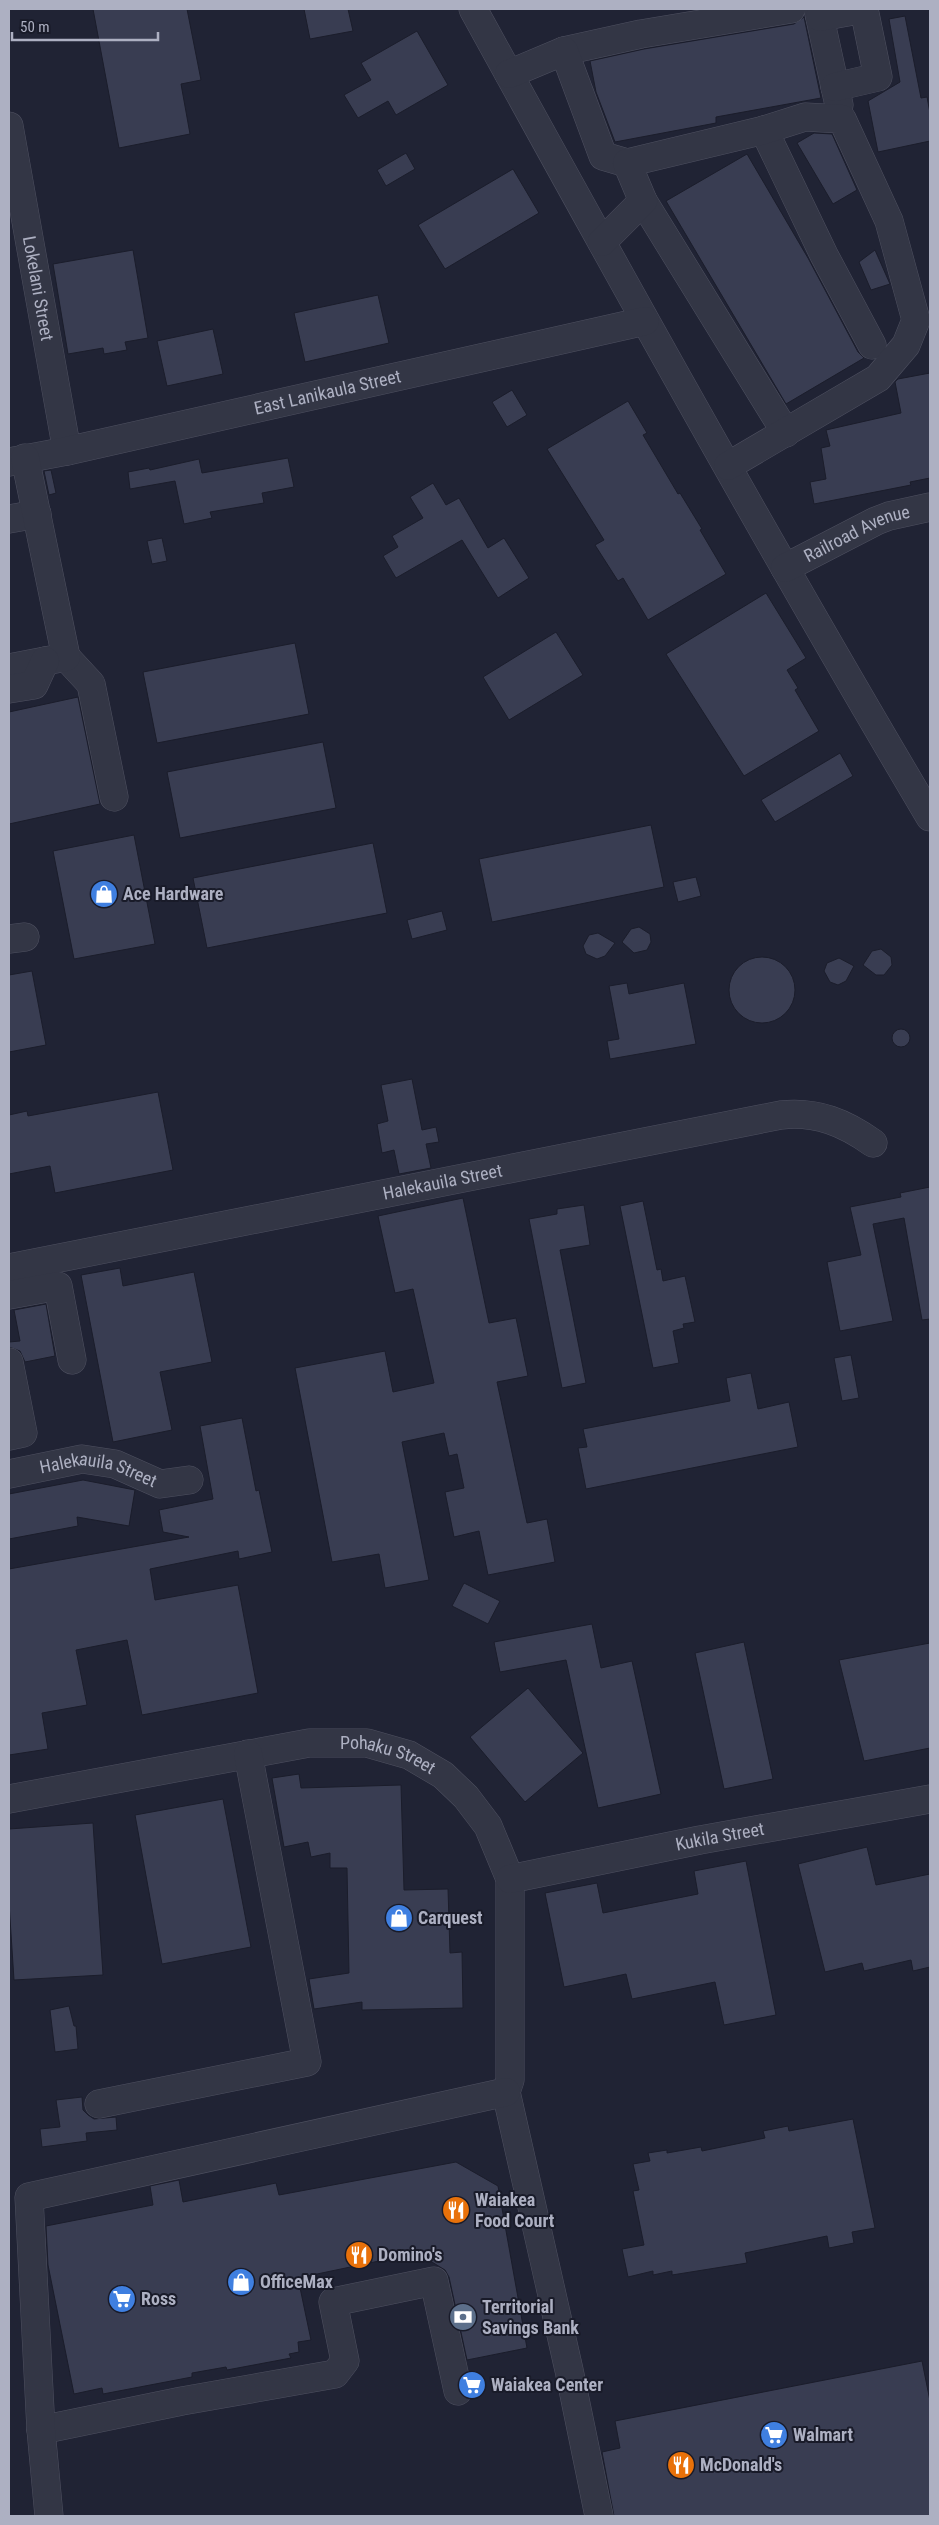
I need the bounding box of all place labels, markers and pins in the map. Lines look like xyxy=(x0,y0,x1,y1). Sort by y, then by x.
shop icon: Ace Hardware xyxy=(89,879,119,909)
place label: Ace Hardware xyxy=(123,883,224,904)
shop icon: Carquest xyxy=(384,1903,414,1933)
place label: Carquest xyxy=(418,1907,483,1928)
place label: Waiakea Food Court xyxy=(475,2189,555,2231)
restaurant icon: Waiakea Food Court xyxy=(441,2195,471,2225)
restaurant icon: Domino's xyxy=(344,2240,374,2270)
place label: Domino's xyxy=(378,2244,442,2265)
shop icon: OfficeMax xyxy=(226,2267,256,2297)
place label: OfficeMax xyxy=(260,2271,333,2292)
supermarket icon: Ross xyxy=(107,2284,137,2314)
place label: Ross xyxy=(141,2288,176,2309)
place label: Territorial Savings Bank xyxy=(482,2296,579,2338)
bank icon: Territorial Savings Bank xyxy=(448,2302,478,2332)
supermarket icon: Waiakea Center xyxy=(457,2370,487,2400)
place label: Waiakea Center xyxy=(491,2374,603,2395)
supermarket icon: Walmart xyxy=(759,2420,789,2450)
place label: Walmart xyxy=(793,2424,853,2445)
restaurant icon: McDonald's xyxy=(666,2450,696,2480)
place label: McDonald's xyxy=(700,2454,782,2475)

